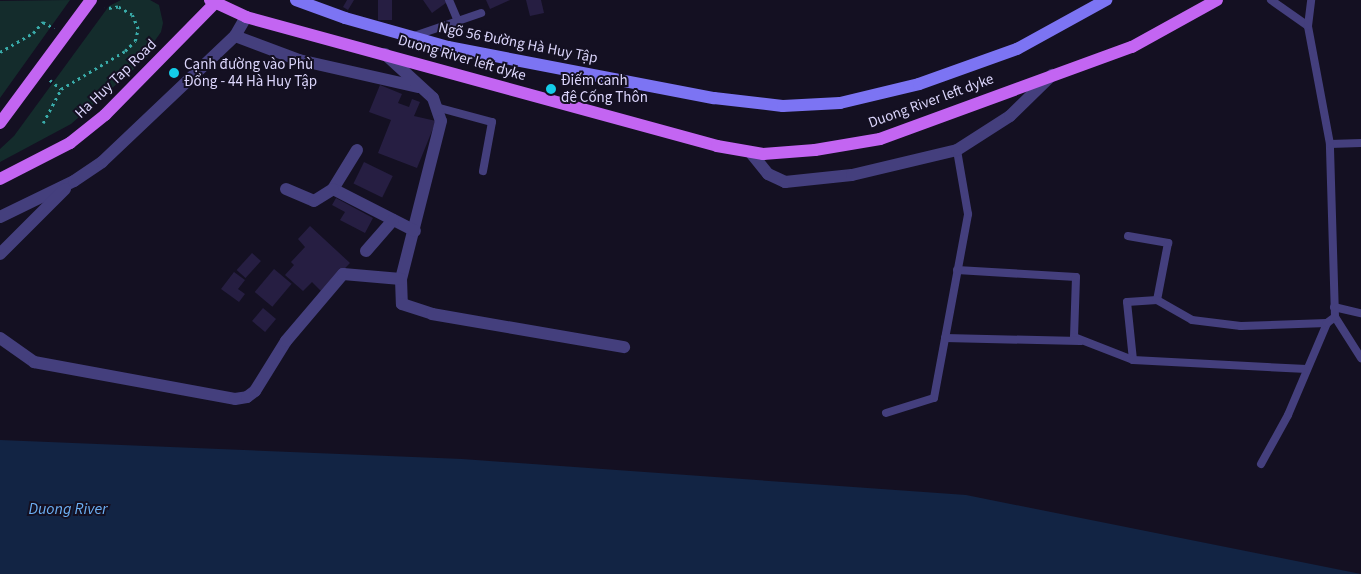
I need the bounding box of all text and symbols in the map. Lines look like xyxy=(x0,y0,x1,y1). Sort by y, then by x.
street label: Ngõ 56 Đường Hà Huy Tập xyxy=(437,19,599,67)
street label: Duong River left dyke xyxy=(396,31,528,85)
street label: Ha Huy Tap Road xyxy=(72,36,160,122)
place label: Cạnh đường vào Phù Đổng - 44 Hà Huy Tập xyxy=(184,55,317,90)
marker: Cạnh đường vào Phù Đổng - 44 Hà Huy Tập xyxy=(168,67,180,79)
street label: Duong River left dyke xyxy=(866,70,996,132)
place label: Điếm canh đê Cống Thôn xyxy=(561,71,648,106)
marker: Điếm canh đê Cống Thôn xyxy=(545,83,557,95)
water label: Duong River xyxy=(28,499,108,519)

